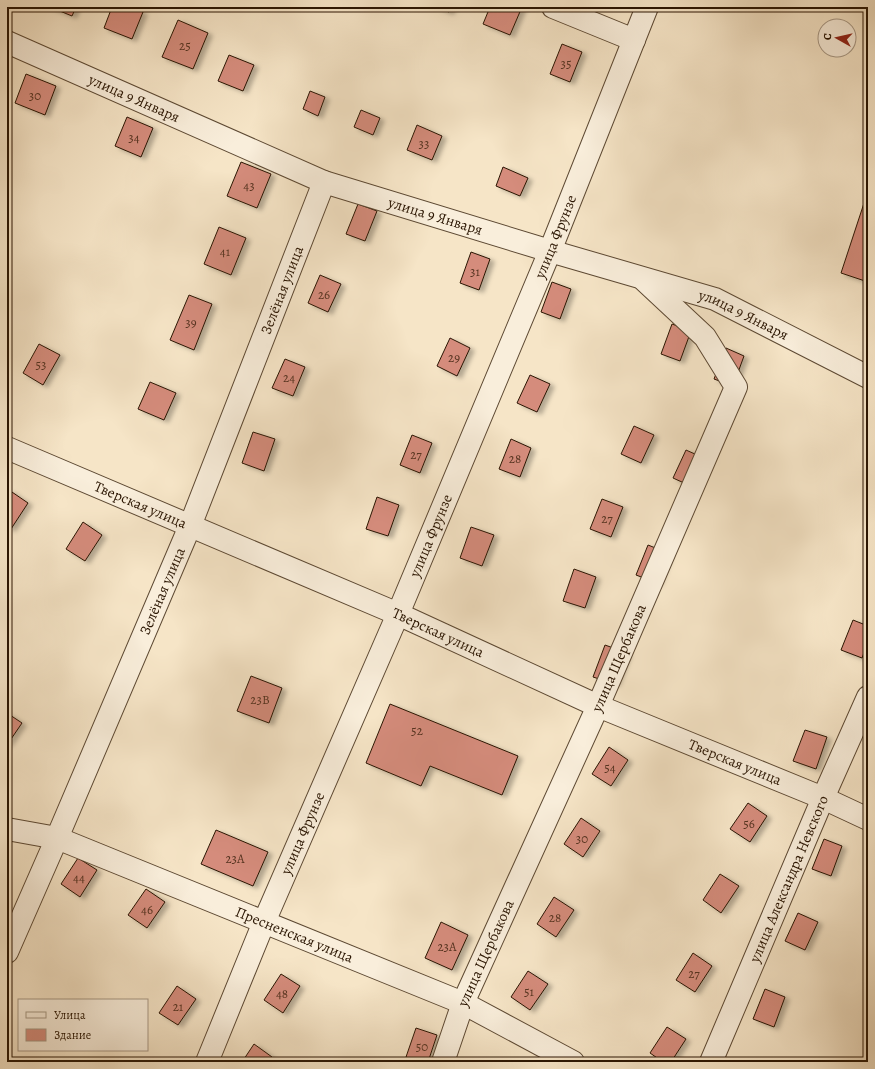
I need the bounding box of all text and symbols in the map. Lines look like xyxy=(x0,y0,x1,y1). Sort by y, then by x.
north arrow xyxy=(817,18,857,58)
text: С xyxy=(820,32,836,41)
house number: 25 xyxy=(179,37,191,54)
house number: 35 xyxy=(561,55,572,72)
street label: улица 9 Января xyxy=(84,69,183,127)
house number: 30 xyxy=(29,87,41,104)
house number: 34 xyxy=(128,129,140,146)
house number: 33 xyxy=(419,135,429,152)
house number: 43 xyxy=(243,177,255,194)
street label: улица 9 Января xyxy=(385,192,485,240)
street label: улица Фрунзе xyxy=(529,192,581,282)
house number: 41 xyxy=(220,243,231,260)
street label: Зелёная улица xyxy=(256,243,308,337)
house number: 31 xyxy=(470,263,480,280)
street label: улица 9 Января xyxy=(695,284,792,345)
house number: 26 xyxy=(318,286,330,303)
house number: 39 xyxy=(185,314,197,331)
house number: 29 xyxy=(448,349,460,366)
house number: 53 xyxy=(36,356,47,373)
house number: 24 xyxy=(283,369,295,386)
house number: 27 xyxy=(410,446,422,463)
house number: 28 xyxy=(509,450,521,467)
street label: Тверская улица xyxy=(91,476,190,533)
street label: улица Фрунзе xyxy=(404,491,457,581)
house number: 27 xyxy=(601,510,613,527)
street label: Зелёная улица xyxy=(135,544,190,638)
street label: улица Щербакова xyxy=(586,601,651,716)
street label: Тверская улица xyxy=(389,603,487,662)
house number: 23В xyxy=(250,691,270,708)
house number: 52 xyxy=(411,722,423,739)
street label: Тверская улица xyxy=(685,734,785,790)
house number: 54 xyxy=(604,759,616,776)
street label: улица Фрунзе xyxy=(275,789,329,879)
street label: улица Александра Невского xyxy=(744,792,833,966)
house number: 56 xyxy=(743,815,755,832)
house number: 30 xyxy=(576,830,588,847)
house number: 23А xyxy=(225,850,245,867)
house number: 44 xyxy=(73,869,85,886)
street label: улица Щербакова xyxy=(452,896,519,1011)
house number: 46 xyxy=(141,901,153,918)
street label: Пресненская улица xyxy=(232,902,356,967)
house number: 28 xyxy=(549,909,561,926)
house number: 23А xyxy=(437,938,457,955)
house number: 27 xyxy=(688,965,700,982)
house number: 51 xyxy=(524,983,535,1000)
house number: 48 xyxy=(276,985,288,1002)
house number: 21 xyxy=(173,998,184,1015)
legend xyxy=(18,999,148,1051)
text: Улица xyxy=(54,1007,86,1023)
text: Здание xyxy=(54,1027,91,1043)
house number: 50 xyxy=(416,1038,428,1055)

